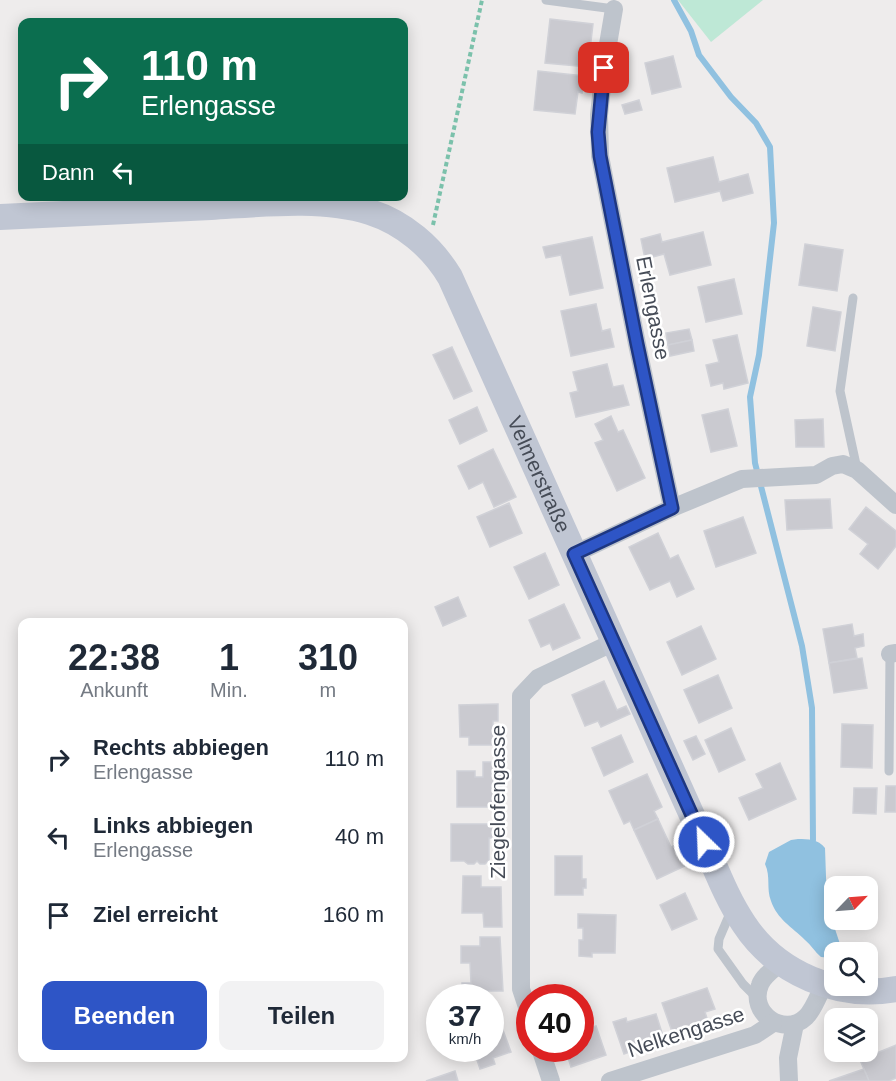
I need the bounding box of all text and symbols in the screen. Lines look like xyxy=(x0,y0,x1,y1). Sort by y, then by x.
icon: right xyxy=(42,42,120,120)
text: 110 m xyxy=(141,42,258,89)
pin xyxy=(578,42,629,93)
icon: arrive xyxy=(587,51,620,84)
text: Erlengasse xyxy=(141,91,276,121)
icon: left xyxy=(107,156,140,189)
text: Dann xyxy=(42,160,95,185)
street label: Erlengasse xyxy=(632,254,675,362)
street label: Velmerstraße xyxy=(503,413,575,536)
text: 22:38 xyxy=(68,637,160,678)
text: 1 xyxy=(219,637,239,678)
text: 310 xyxy=(298,637,358,678)
text: Ankunft xyxy=(80,679,148,701)
text: Min. xyxy=(210,679,248,701)
text: m xyxy=(320,679,336,701)
street label: Ziegelofengasse xyxy=(486,725,509,879)
text: Rechts abbiegen xyxy=(93,735,269,760)
icon: right xyxy=(42,743,75,776)
text: 110 m xyxy=(324,746,384,771)
text: Erlengasse xyxy=(93,761,193,783)
position arrow xyxy=(672,810,736,874)
text: Links abbiegen xyxy=(93,813,253,838)
icon: left xyxy=(42,821,75,854)
text: 40 m xyxy=(335,824,384,849)
text: Erlengasse xyxy=(93,839,193,861)
north arrow xyxy=(824,876,878,930)
map controls xyxy=(824,876,878,1062)
icon: arrive xyxy=(42,899,75,932)
text: Ziel erreicht xyxy=(93,902,218,927)
text: 160 m xyxy=(323,902,384,927)
button: search xyxy=(824,942,878,996)
button: Beenden xyxy=(42,981,207,1050)
button: Teilen xyxy=(219,981,384,1050)
speed limit sign: 40 xyxy=(516,984,594,1062)
text: 37 xyxy=(448,999,482,1032)
street label: Nelkengasse xyxy=(625,1002,747,1061)
button: layers xyxy=(824,1008,878,1062)
text: km/h xyxy=(449,1030,481,1047)

